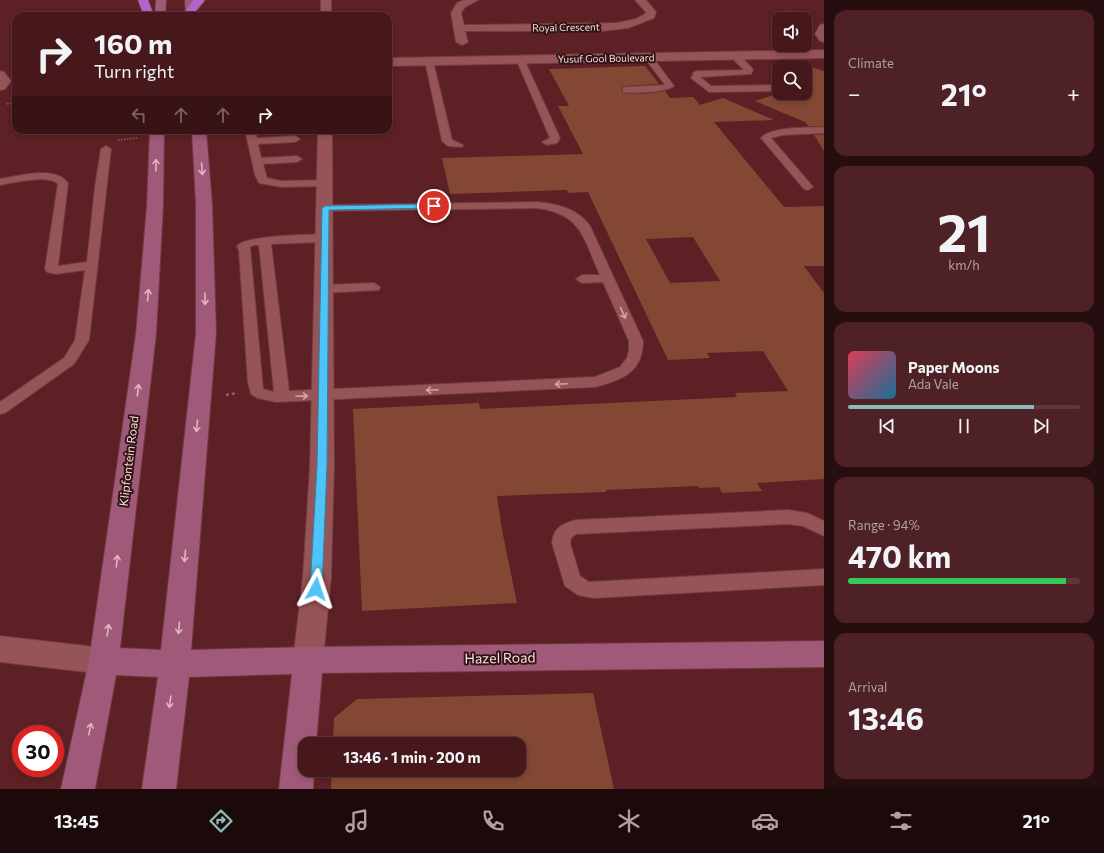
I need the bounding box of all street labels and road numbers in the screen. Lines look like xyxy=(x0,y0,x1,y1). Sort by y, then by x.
street label: Royal Crescent xyxy=(532,20,600,34)
street label: Yusuf Gool Boulevard xyxy=(558,51,655,65)
street label: Klipfontein Road xyxy=(116,415,141,507)
street label: Hazel Road xyxy=(464,648,536,667)

